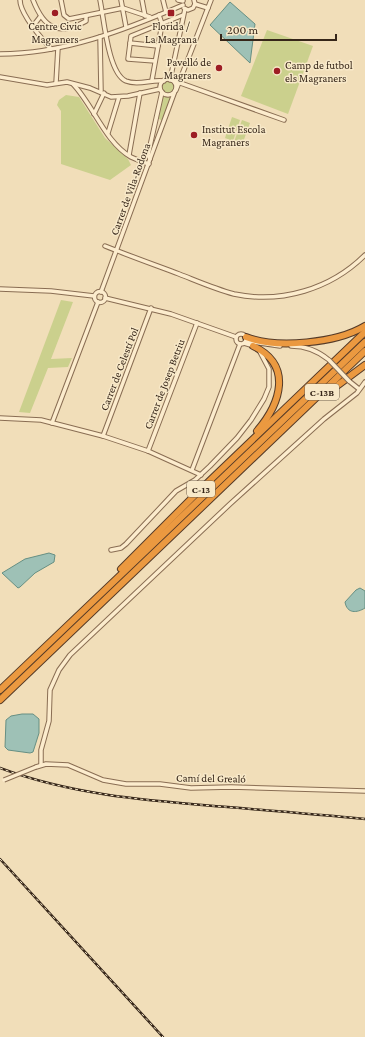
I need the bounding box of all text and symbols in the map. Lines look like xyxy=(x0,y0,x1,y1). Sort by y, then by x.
marker: Centre Civic Magraners xyxy=(50,8,60,18)
marker: Florida / La Magrana xyxy=(166,8,176,18)
scale bar xyxy=(221,16,336,42)
place label: Centre Civic Magraners xyxy=(28,20,82,46)
place label: Florida / La Magrana xyxy=(145,20,197,46)
text: 200 m xyxy=(227,23,259,37)
place label: Pavelló de Magraners xyxy=(164,56,211,82)
place label: Camp de futbol els Magraners xyxy=(285,59,353,85)
marker: Pavelló de Magraners xyxy=(214,63,224,73)
marker: Camp de futbol els Magraners xyxy=(272,66,282,76)
place label: Institut Escola Magraners xyxy=(202,123,266,149)
marker: Institut Escola Magraners xyxy=(189,130,199,140)
street label: Carrer de Vila-Rodona xyxy=(108,141,152,237)
street label: Carrer de Celestí Pol xyxy=(98,326,140,412)
street label: Carrer de Josep Betriu xyxy=(141,337,188,431)
road number: C-13B xyxy=(305,384,339,400)
road number: C-13 xyxy=(187,481,215,497)
street label: Camí del Grealó xyxy=(176,771,247,785)

